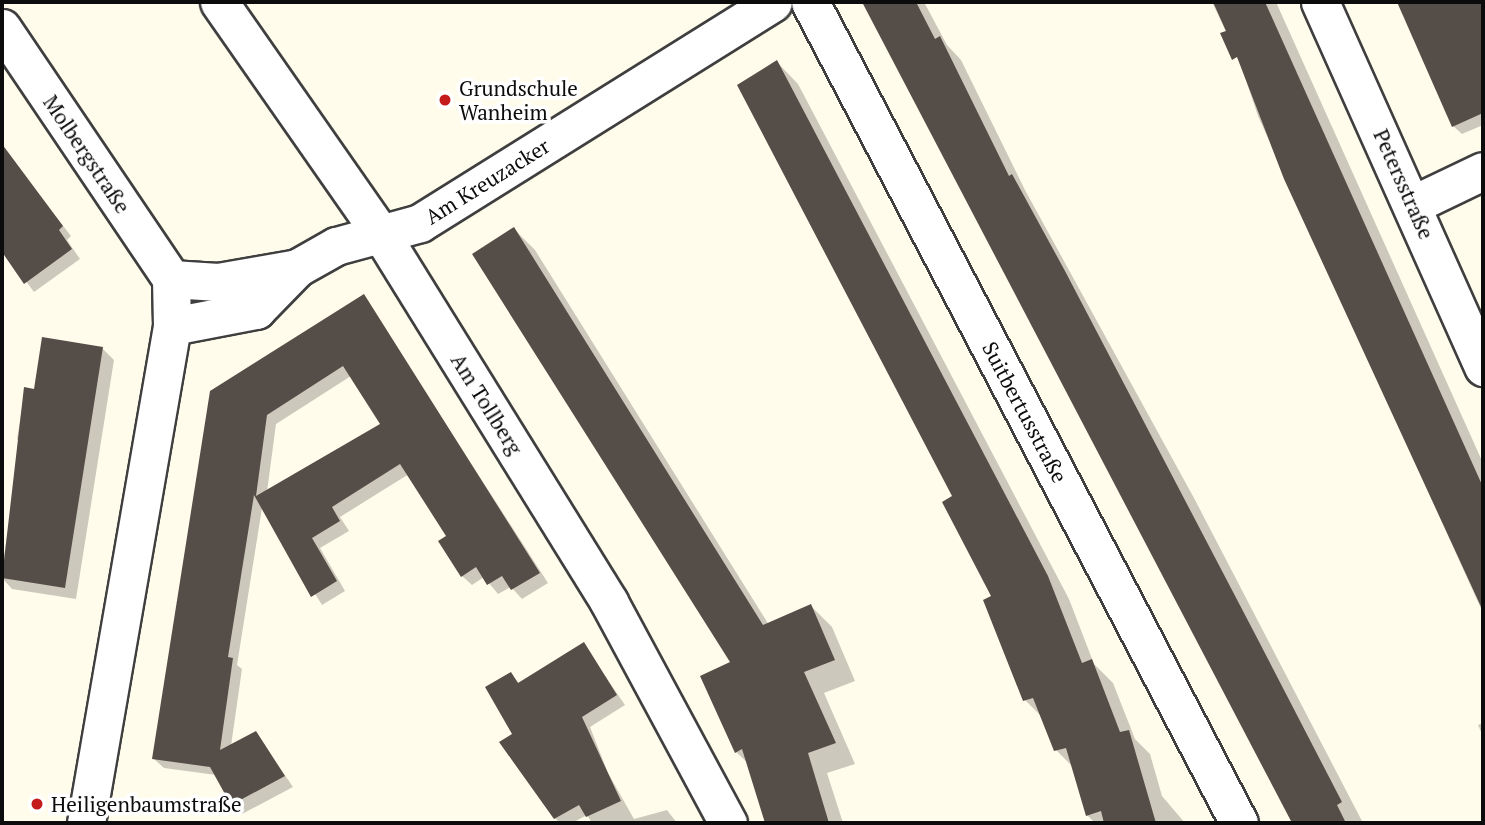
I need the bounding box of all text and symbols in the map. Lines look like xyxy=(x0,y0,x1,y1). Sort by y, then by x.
place label: Grundschule Wanheim xyxy=(459,75,578,125)
street label: Molbergstraße xyxy=(38,90,136,218)
marker: Grundschule Wanheim xyxy=(437,92,453,108)
street label: Petersstraße xyxy=(1369,125,1439,243)
street label: Am Kreuzacker xyxy=(420,133,554,229)
street label: Suitbertusstraße xyxy=(977,337,1073,487)
street label: Am Tollberg xyxy=(446,349,528,459)
place label: Heiligenbaumstraße xyxy=(51,791,242,817)
marker: Heiligenbaumstraße xyxy=(29,796,45,812)

